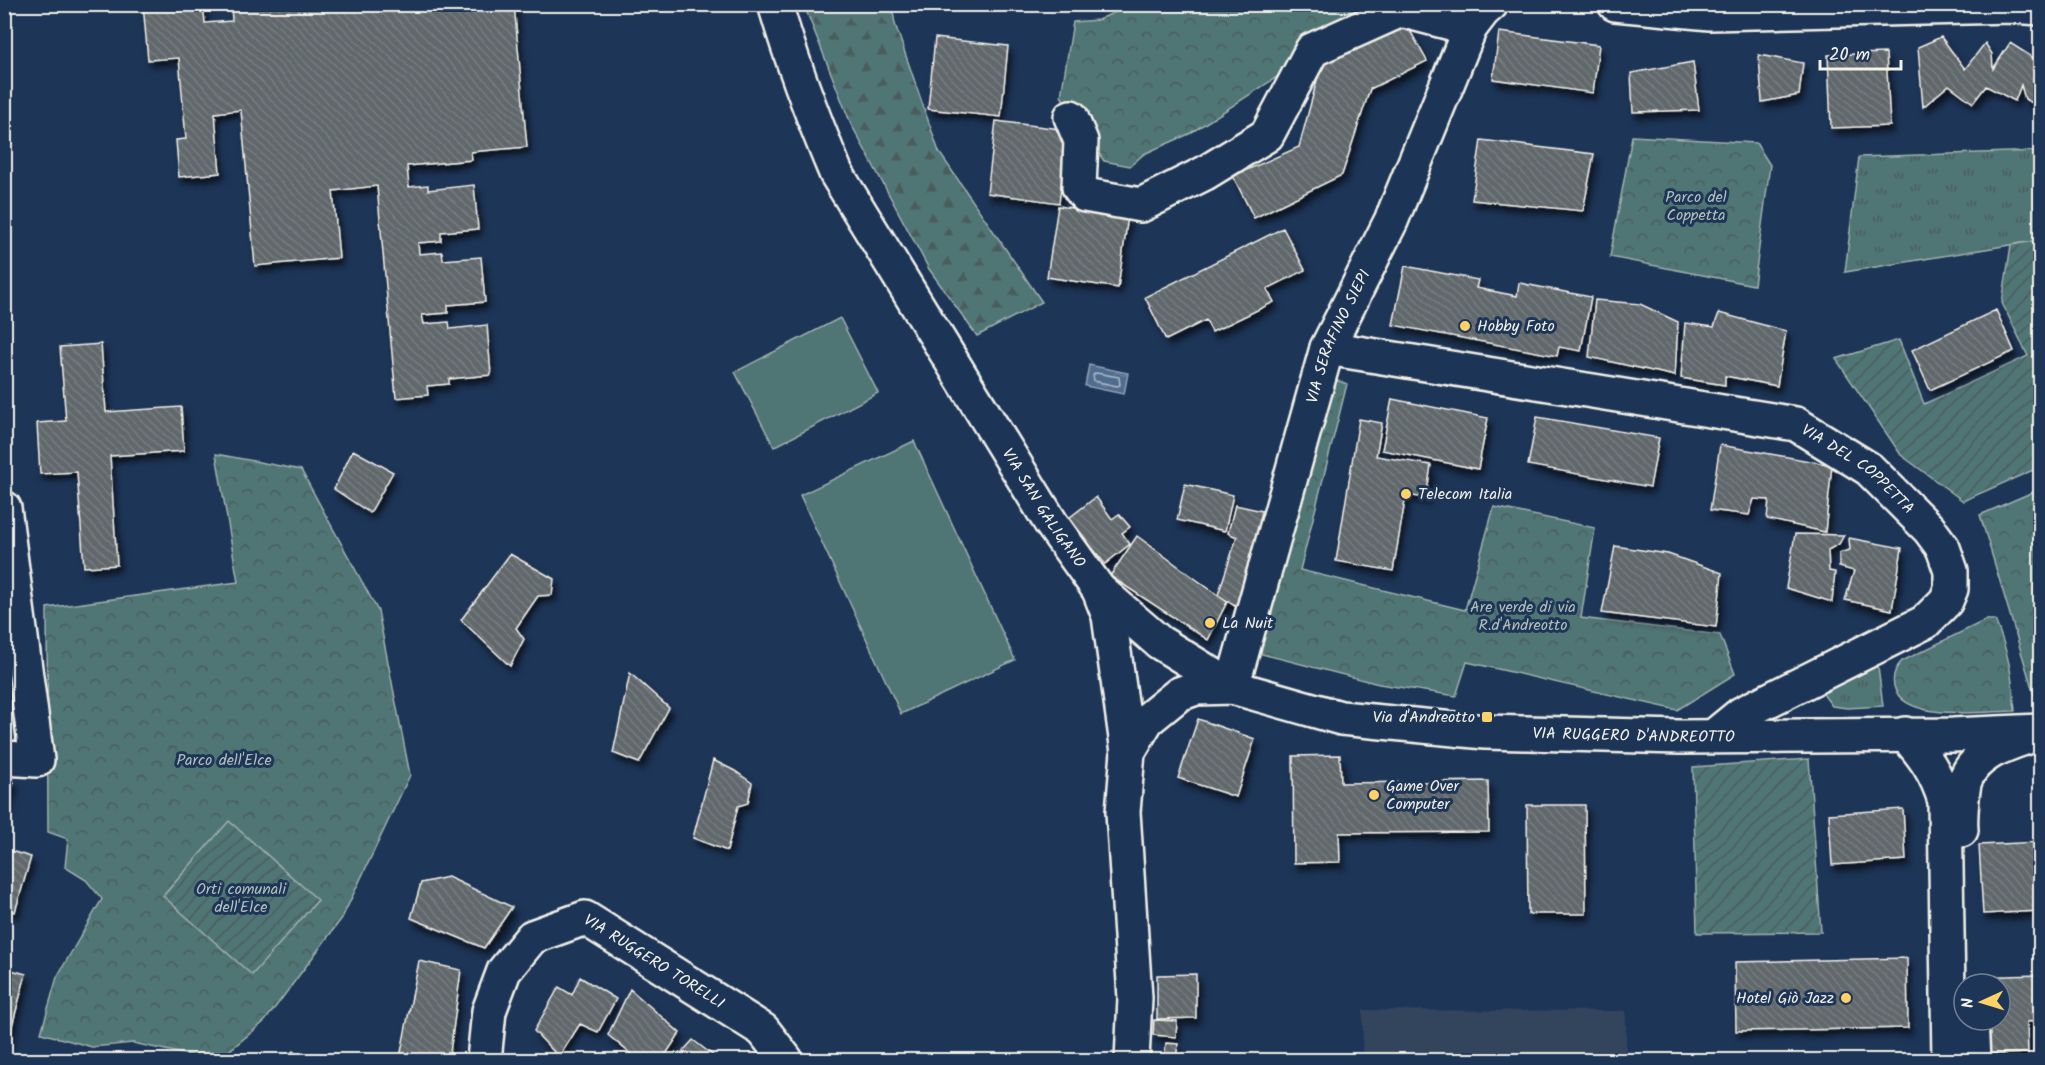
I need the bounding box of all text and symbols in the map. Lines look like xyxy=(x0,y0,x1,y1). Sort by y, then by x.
scale bar xyxy=(1820,33,1901,71)
text: 20 m xyxy=(1829,41,1870,70)
park label: Parco del Coppetta xyxy=(1665,185,1727,228)
street label: VIA SERAFINO SIEPI xyxy=(1300,265,1377,406)
place label: Hobby Foto xyxy=(1477,314,1555,339)
marker: Hobby Foto xyxy=(1458,319,1472,333)
street label: VIA DEL COPPETTA xyxy=(1796,418,1920,520)
street label: VIA SAN GALIGANO xyxy=(995,443,1092,573)
place label: Telecom Italia xyxy=(1418,482,1512,507)
marker: Telecom Italia xyxy=(1399,487,1413,501)
park label: Are verde di via R.d'Andreotto xyxy=(1470,595,1576,638)
place label: La Nuit xyxy=(1222,611,1274,636)
marker: La Nuit xyxy=(1203,616,1217,630)
place label: Via d'Andreotto xyxy=(1373,705,1475,730)
marker: Via d'Andreotto xyxy=(1480,710,1494,724)
street label: VIA RUGGERO D'ANDREOTTO xyxy=(1532,721,1735,750)
park label: Parco dell'Elce xyxy=(176,748,272,773)
place label: Game Over Computer xyxy=(1386,774,1460,817)
marker: Game Over Computer xyxy=(1367,788,1381,802)
park label: Orti comunali dell'Elce xyxy=(196,877,287,920)
street label: VIA RUGGERO TORELLI xyxy=(579,908,730,1015)
north arrow xyxy=(1952,972,2012,1032)
place label: Hotel Giò Jazz xyxy=(1736,986,1834,1011)
marker: Hotel Giò Jazz xyxy=(1839,991,1853,1005)
text: N xyxy=(1956,997,1981,1009)

